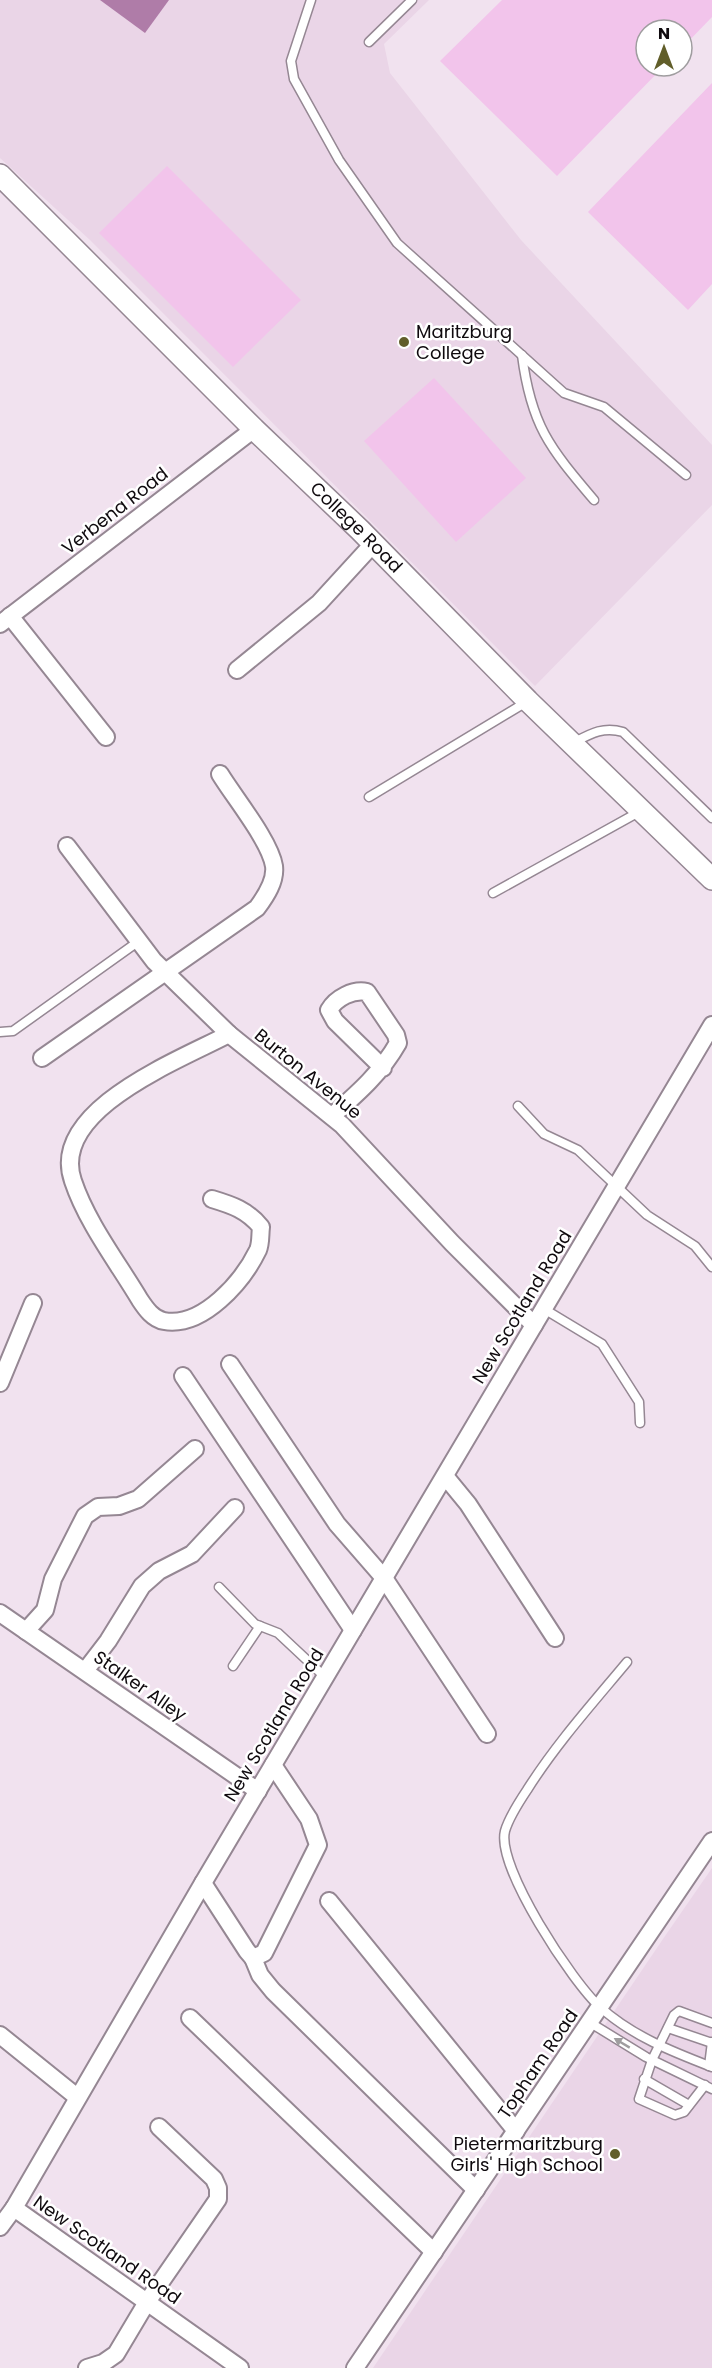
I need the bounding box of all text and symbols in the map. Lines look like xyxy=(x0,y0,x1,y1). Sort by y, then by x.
north arrow xyxy=(634,18,694,78)
text: N xyxy=(658,22,670,45)
place label: Maritzburg College xyxy=(416,319,512,365)
marker: Maritzburg College xyxy=(397,335,411,349)
street label: Verbena Road xyxy=(56,461,173,560)
street label: College Road xyxy=(305,476,408,578)
street label: Burton Avenue xyxy=(249,1023,367,1125)
street label: New Scotland Road xyxy=(466,1225,577,1388)
street label: New Scotland Road xyxy=(218,1643,329,1806)
street label: Stalker Alley xyxy=(89,1644,192,1727)
street label: Topham Road xyxy=(492,2004,584,2123)
one-way arrow xyxy=(613,2038,630,2048)
place label: Pietermaritzburg Girls' High School xyxy=(451,2131,603,2177)
marker: Pietermaritzburg Girls' High School xyxy=(608,2147,622,2161)
street label: New Scotland Road xyxy=(29,2189,186,2310)

